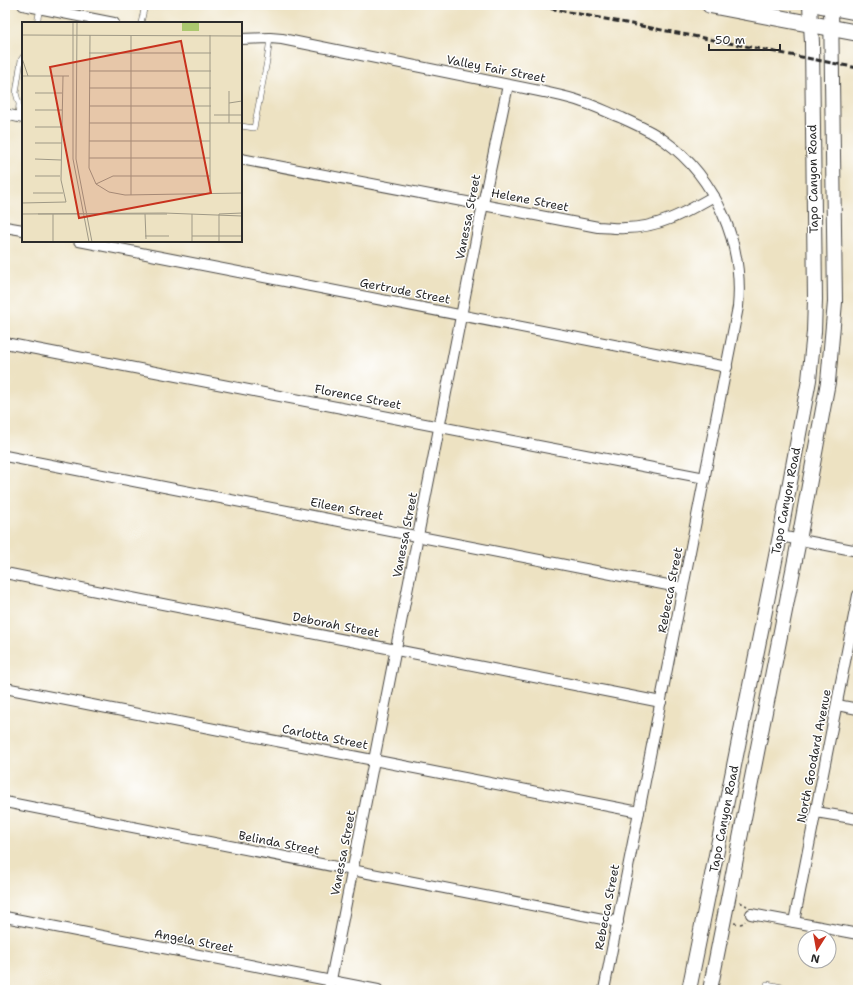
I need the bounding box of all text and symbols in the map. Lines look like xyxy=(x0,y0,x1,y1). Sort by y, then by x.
inset map xyxy=(22,22,242,242)
scale bar xyxy=(709,26,780,52)
text: 50 m xyxy=(715,32,745,48)
street label: Valley Fair Street xyxy=(445,52,547,86)
street label: Tapo Canyon Road xyxy=(804,124,822,234)
street label: Vanessa Street xyxy=(452,173,484,261)
street label: Helene Street xyxy=(490,185,570,215)
street label: Gertrude Street xyxy=(358,274,452,308)
street label: Florence Street xyxy=(313,381,403,413)
street label: Tapo Canyon Road xyxy=(768,446,804,556)
street label: Vanessa Street xyxy=(389,491,421,579)
street label: Eileen Street xyxy=(309,494,385,524)
street label: Rebecca Street xyxy=(654,546,686,634)
street label: Deborah Street xyxy=(291,609,381,641)
street label: North Goodard Avenue xyxy=(793,688,835,824)
street label: Carlotta Street xyxy=(281,721,369,753)
street label: Tapo Canyon Road xyxy=(706,764,742,874)
street label: Vanessa Street xyxy=(327,809,359,897)
street label: Belinda Street xyxy=(237,827,321,859)
street label: Rebecca Street xyxy=(591,863,623,951)
street label: Angela Street xyxy=(153,925,235,957)
north arrow xyxy=(797,929,837,969)
text: N xyxy=(809,950,821,967)

